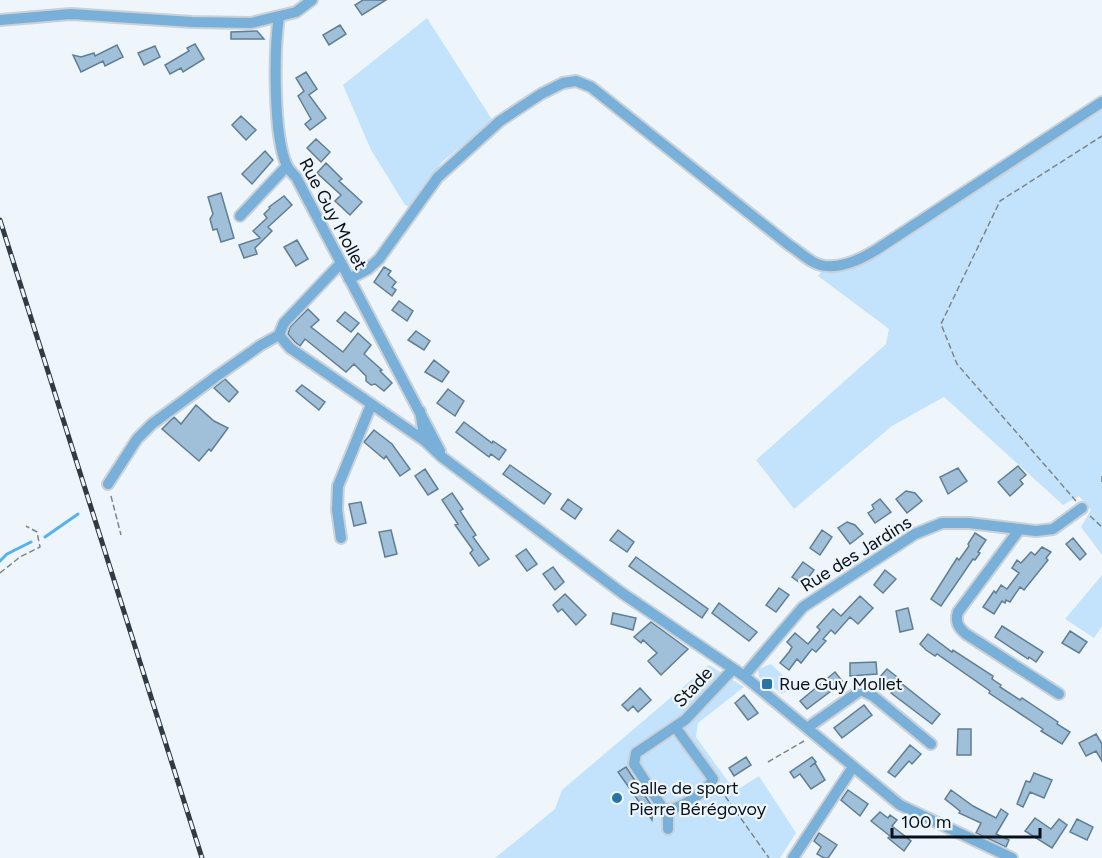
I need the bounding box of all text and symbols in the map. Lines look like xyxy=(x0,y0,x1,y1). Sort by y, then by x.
street label: Rue Guy Mollet xyxy=(294,154,372,274)
street label: Rue des Jardins xyxy=(797,511,915,597)
street label: Stade xyxy=(669,662,717,712)
place label: Rue Guy Mollet xyxy=(779,673,903,695)
marker: Rue Guy Mollet xyxy=(760,677,774,691)
place label: Salle de sport Pierre Bérégovoy xyxy=(629,777,767,820)
marker: Salle de sport Pierre Bérégovoy xyxy=(610,791,624,805)
scale bar xyxy=(892,801,1040,839)
text: 100 m xyxy=(901,811,951,833)

